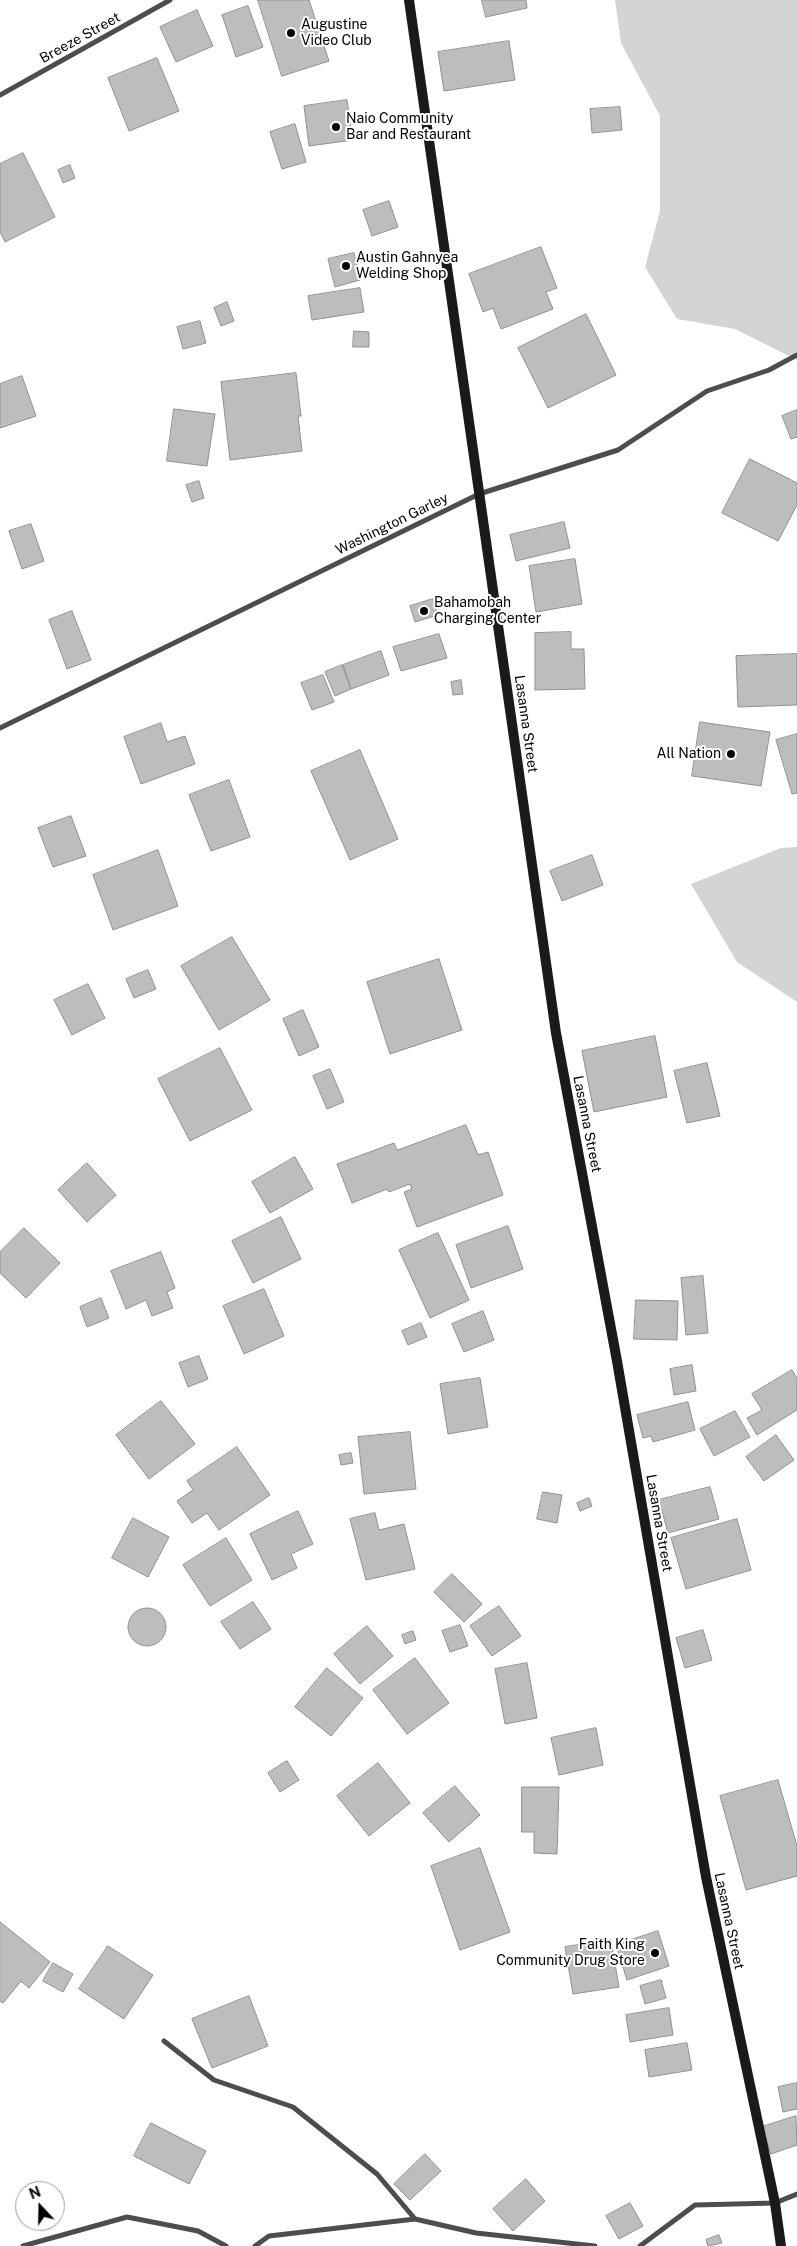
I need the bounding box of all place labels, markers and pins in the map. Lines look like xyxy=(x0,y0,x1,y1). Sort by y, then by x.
place label: Augustine Video Club xyxy=(301,17,372,49)
marker: Augustine Video Club xyxy=(285,27,297,39)
place label: Naio Community Bar and Restaurant xyxy=(346,111,471,144)
marker: Naio Community Bar and Restaurant xyxy=(330,121,342,133)
place label: Austin Gahnyea Welding Shop xyxy=(356,250,458,282)
marker: Austin Gahnyea Welding Shop xyxy=(340,260,352,272)
place label: Bahamobah Charging Center xyxy=(434,595,541,628)
marker: Bahamobah Charging Center xyxy=(418,605,430,617)
place label: All Nation xyxy=(657,746,721,762)
marker: All Nation xyxy=(725,748,737,760)
place label: Faith King Community Drug Store xyxy=(496,1937,645,1970)
marker: Faith King Community Drug Store xyxy=(649,1947,661,1959)

